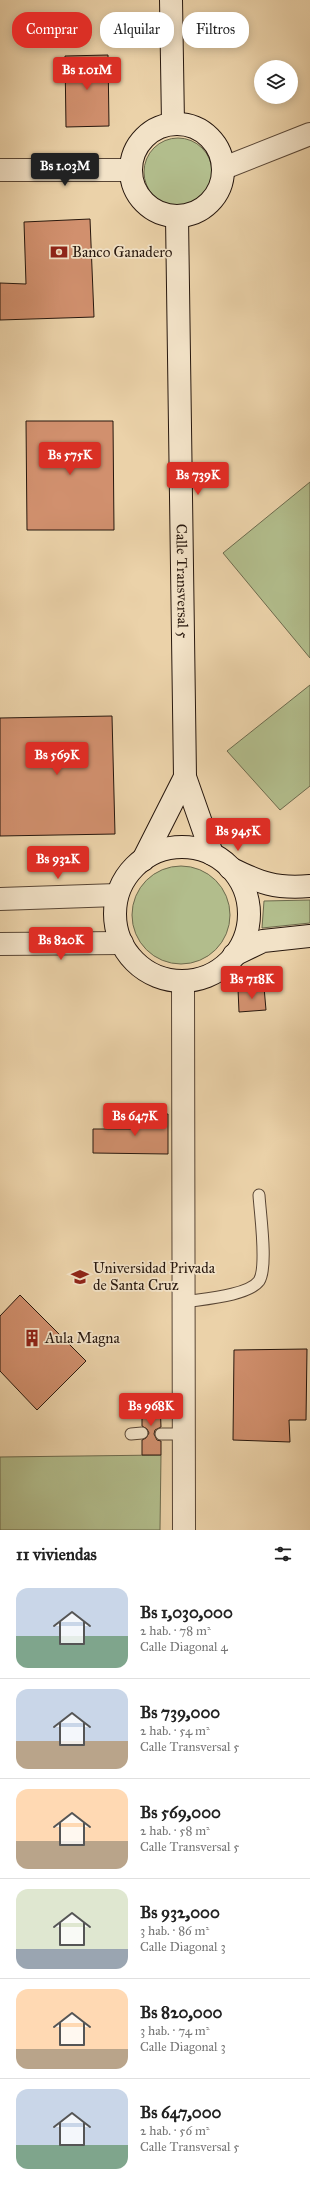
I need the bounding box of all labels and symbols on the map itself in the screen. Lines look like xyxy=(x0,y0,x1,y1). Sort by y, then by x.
pin: Bs 1.01M xyxy=(46,57,128,91)
pin: Bs 1.03M xyxy=(24,153,106,187)
bank icon: Banco Ganadero xyxy=(49,242,69,262)
place label: Banco Ganadero xyxy=(72,243,173,261)
pin: Bs 575K xyxy=(33,442,107,476)
pin: Bs 739K xyxy=(161,462,235,496)
street label: Calle Transversal 5 xyxy=(172,523,192,638)
pin: Bs 569K xyxy=(20,742,94,776)
pin: Bs 945K xyxy=(201,818,275,852)
pin: Bs 932K xyxy=(21,846,95,880)
pin: Bs 820K xyxy=(24,927,98,961)
pin: Bs 718K xyxy=(215,966,289,1000)
pin: Bs 647K xyxy=(98,1103,172,1137)
place label: Universidad Privada de Santa Cruz xyxy=(93,1259,216,1294)
school or university icon: Universidad Privada de Santa Cruz xyxy=(70,1267,90,1287)
building icon: Aula Magna xyxy=(22,1328,42,1348)
place label: Aula Magna xyxy=(44,1329,120,1347)
pin: Bs 968K xyxy=(114,1393,188,1427)

